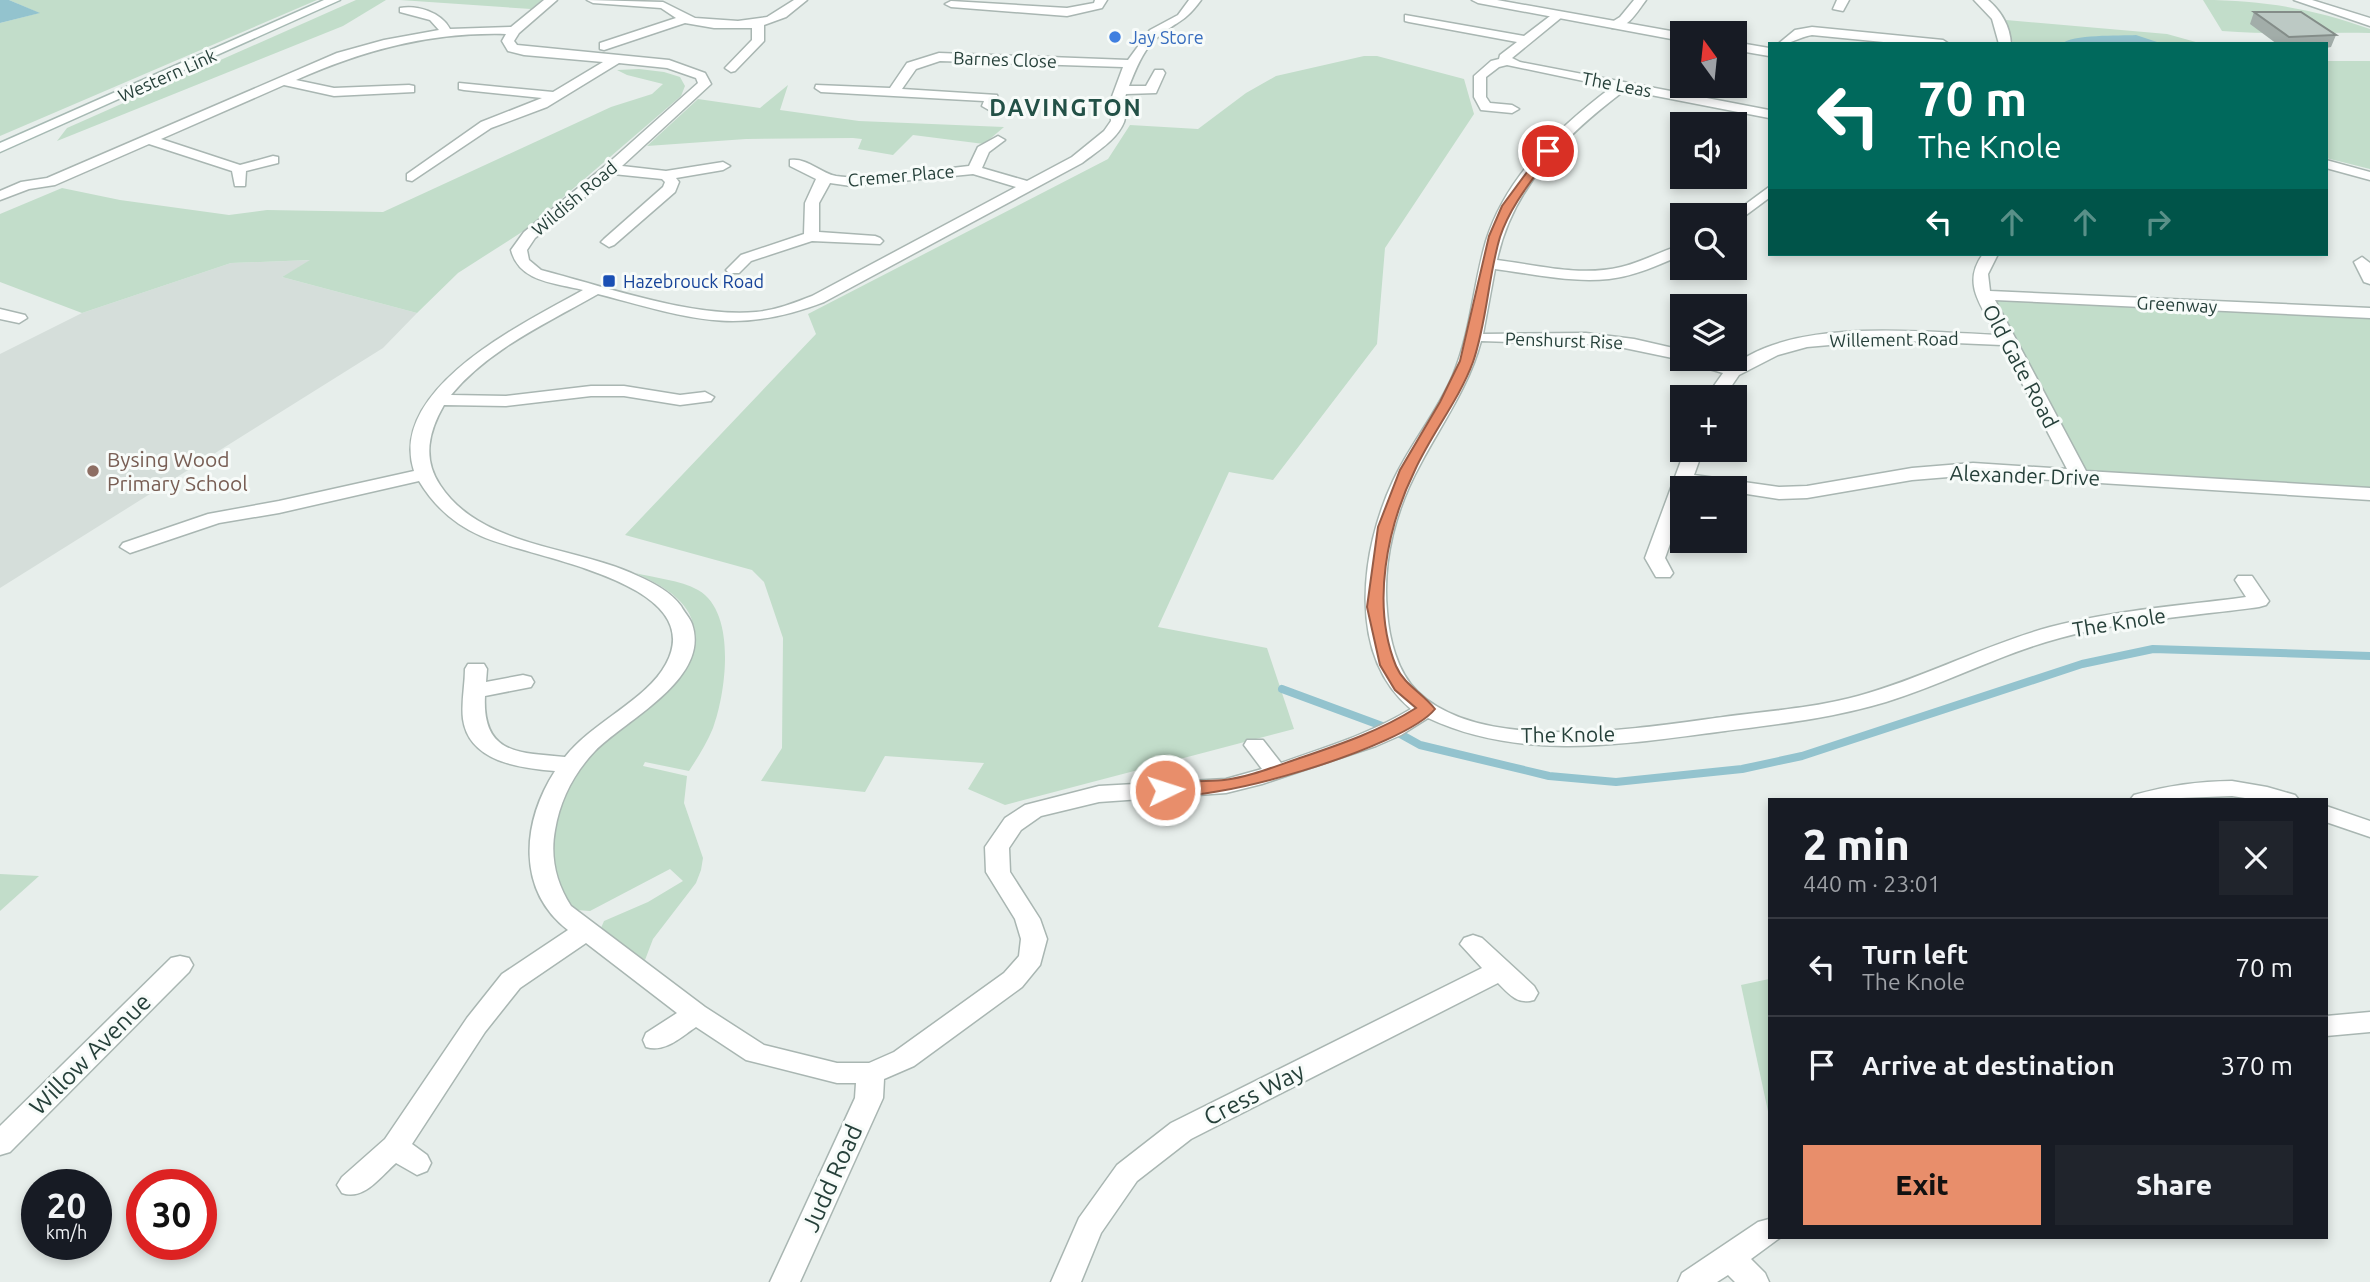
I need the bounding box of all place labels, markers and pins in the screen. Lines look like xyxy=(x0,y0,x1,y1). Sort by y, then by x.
place label: Jay Store xyxy=(1129,27,1204,47)
marker: Jay Store xyxy=(1107,29,1123,45)
pin xyxy=(1518,121,1578,181)
place label: Hazebrouck Road xyxy=(623,271,764,291)
marker: Hazebrouck Road xyxy=(601,273,617,289)
place label: Bysing Wood Primary School xyxy=(107,447,248,495)
marker: Bysing Wood Primary School xyxy=(85,463,101,479)

